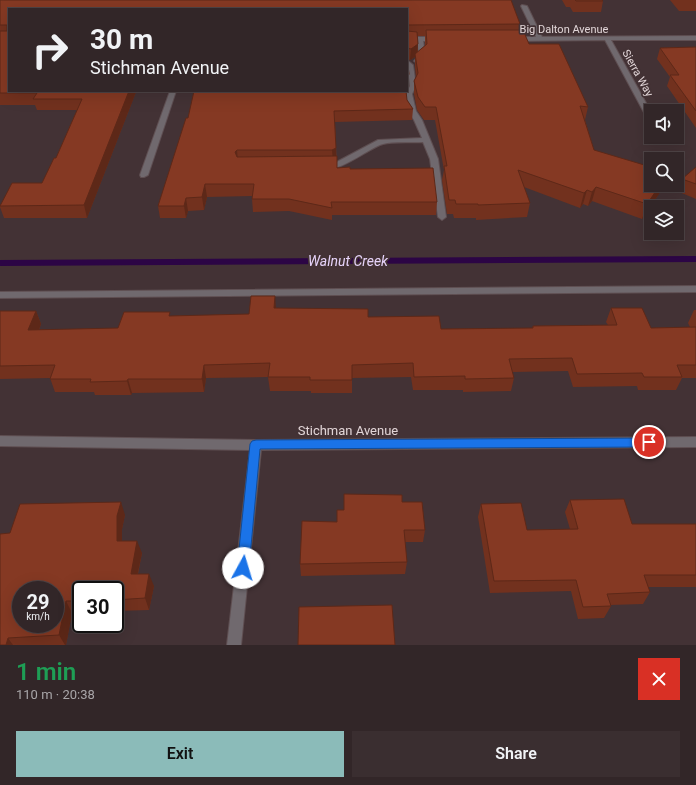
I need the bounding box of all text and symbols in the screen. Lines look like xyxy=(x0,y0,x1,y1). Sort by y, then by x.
text: 30 m xyxy=(90,23,153,56)
street label: Big Dalton Avenue xyxy=(520,23,609,36)
icon: right xyxy=(24,24,76,76)
street label: Sierra Way xyxy=(619,47,656,100)
text: Stichman Avenue xyxy=(90,57,229,78)
map controls xyxy=(644,104,684,240)
button: sound xyxy=(644,104,684,144)
button: search xyxy=(644,152,684,192)
button: layers xyxy=(644,200,684,240)
water label: Walnut Creek xyxy=(308,253,389,269)
street label: Stichman Avenue xyxy=(298,423,398,438)
pin xyxy=(632,425,666,459)
icon: arrive xyxy=(638,431,660,453)
position arrow xyxy=(222,547,264,589)
speed limit sign: 30 xyxy=(72,581,124,633)
text: 29 xyxy=(27,590,49,614)
text: km/h xyxy=(26,611,50,622)
text: 1 min xyxy=(16,658,76,686)
button: close xyxy=(638,658,680,700)
text: 110 m · 20:38 xyxy=(16,687,95,702)
button: Exit xyxy=(16,731,344,777)
button: Share xyxy=(352,731,680,777)

